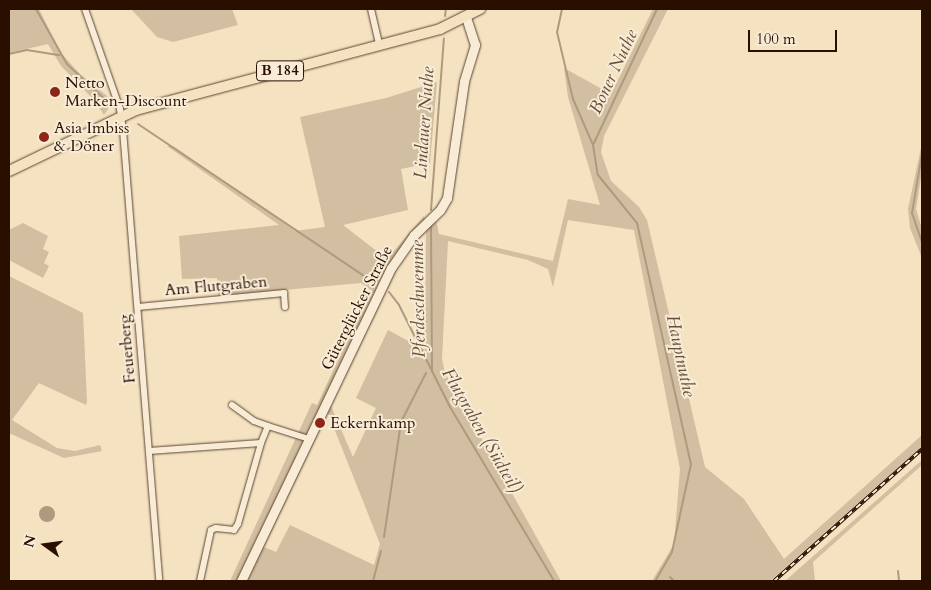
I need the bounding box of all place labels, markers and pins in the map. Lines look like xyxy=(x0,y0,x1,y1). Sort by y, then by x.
place label: Netto Marken-Discount xyxy=(65,73,187,111)
marker: Netto Marken-Discount xyxy=(49,86,61,98)
place label: Asia Imbiss & Döner xyxy=(54,118,129,156)
marker: Asia Imbiss & Döner xyxy=(38,131,50,143)
place label: Eckernkamp xyxy=(330,413,415,433)
marker: Eckernkamp xyxy=(314,417,326,429)

